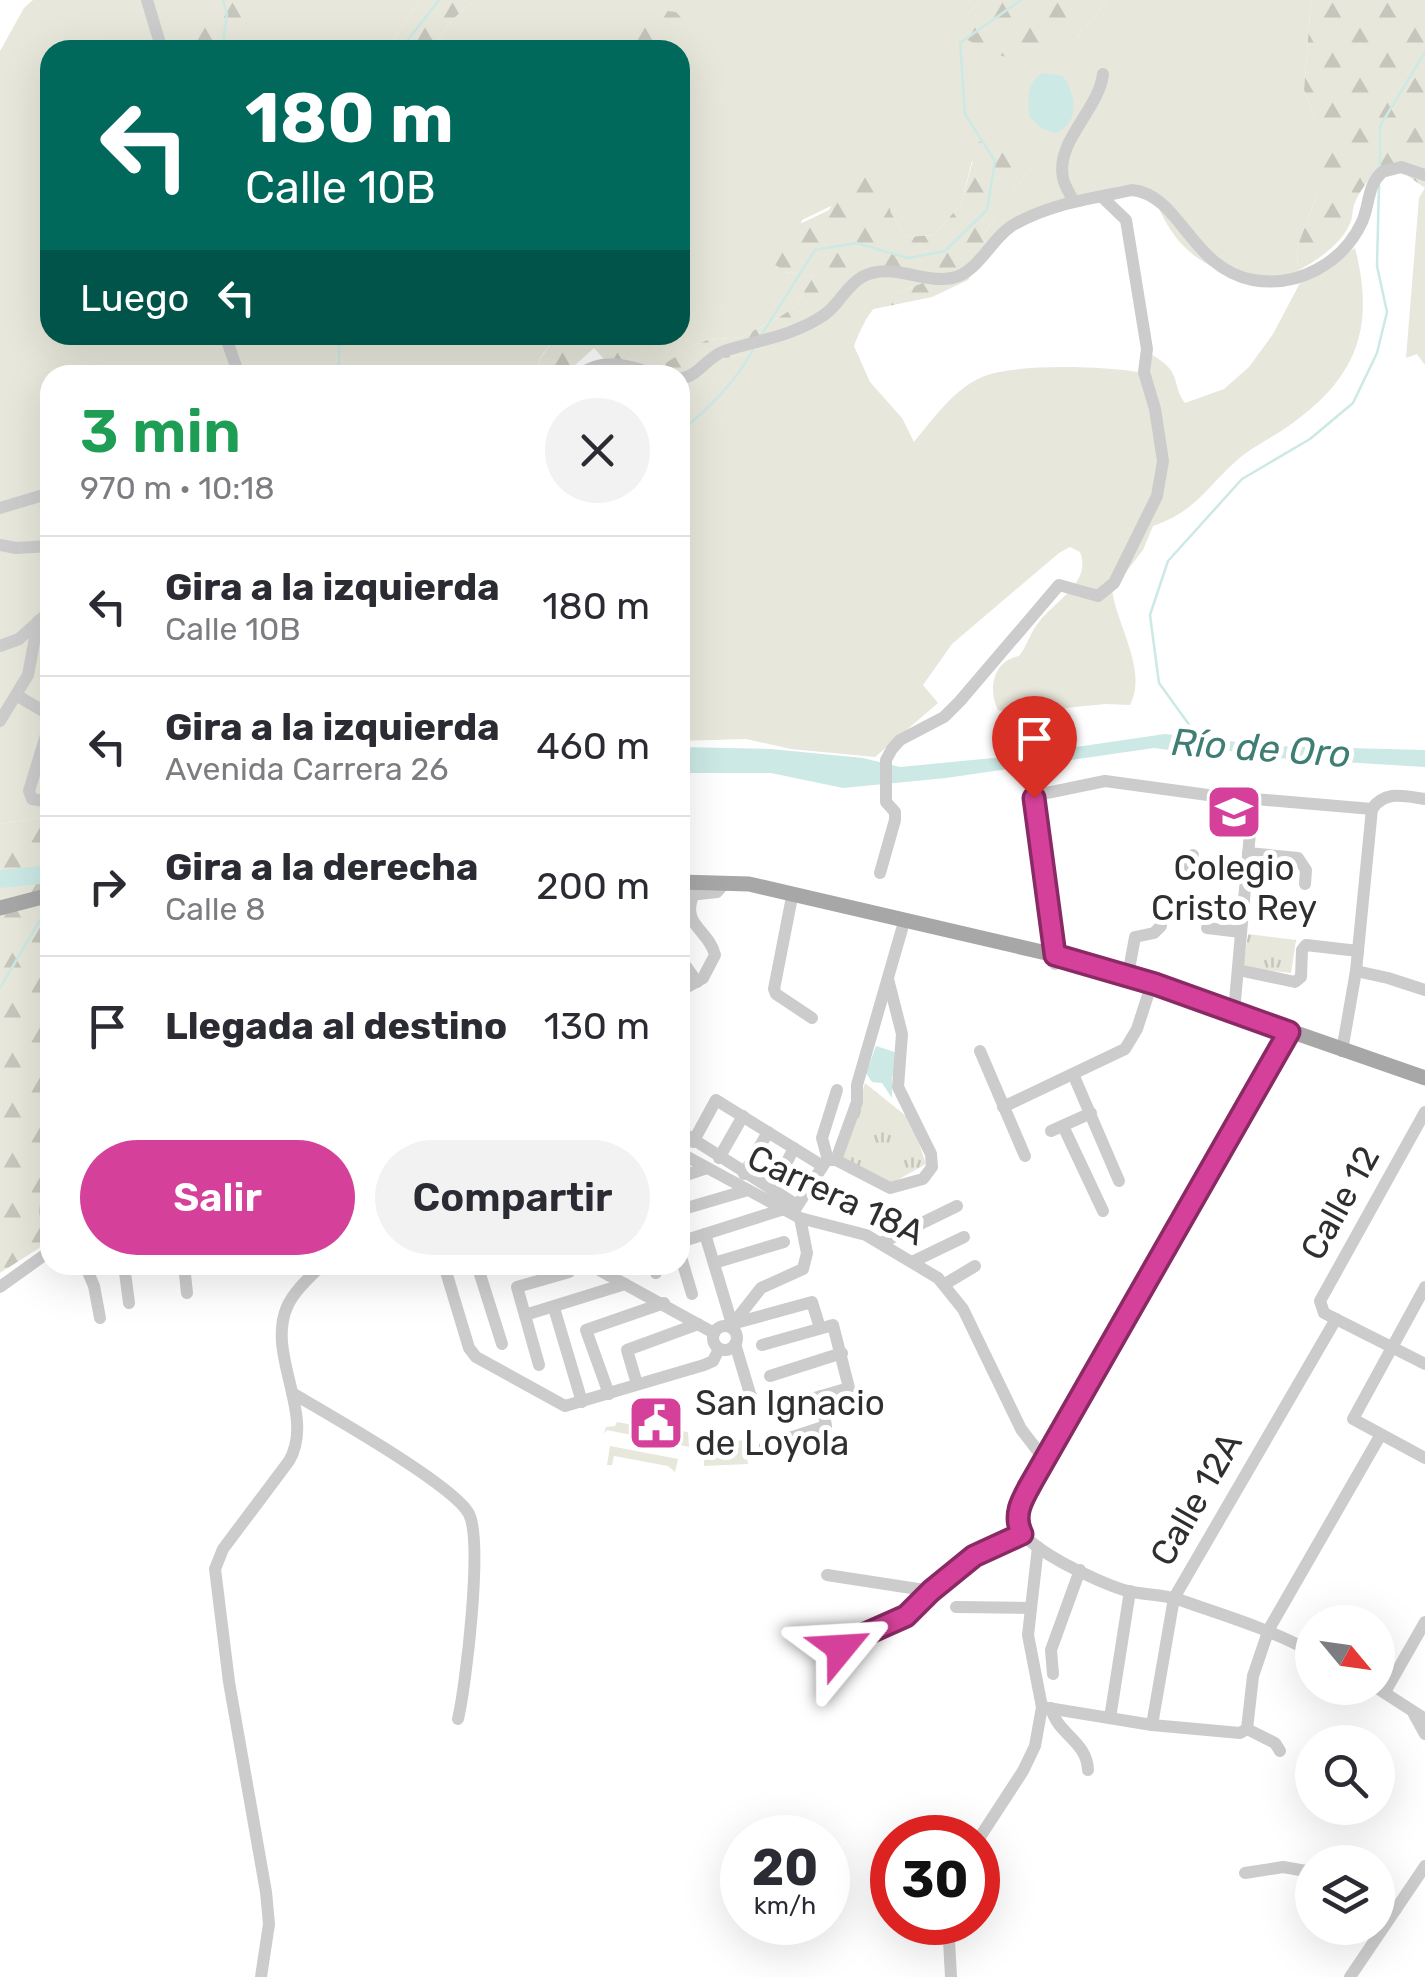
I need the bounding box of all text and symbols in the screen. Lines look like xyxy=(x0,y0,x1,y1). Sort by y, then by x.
text: 180 m xyxy=(245,77,454,160)
icon: left xyxy=(80,80,210,210)
text: Calle 10B xyxy=(245,161,436,214)
icon: left xyxy=(209,270,264,325)
text: Luego xyxy=(80,275,189,321)
text: 3 min xyxy=(80,396,241,467)
button: close xyxy=(545,398,650,503)
text: 970 m · 10:18 xyxy=(80,469,275,507)
text: Gira a la izquierda xyxy=(165,564,500,610)
icon: left xyxy=(80,579,135,634)
text: 180 m xyxy=(542,583,650,629)
text: Calle 10B xyxy=(165,610,301,648)
pin xyxy=(992,696,1077,799)
text: Gira a la izquierda xyxy=(165,704,500,750)
icon: arrive xyxy=(1007,711,1062,766)
icon: left xyxy=(80,719,135,774)
water label: Río de Oro xyxy=(1169,719,1353,777)
text: 460 m xyxy=(536,723,650,769)
text: Avenida Carrera 26 xyxy=(165,750,449,788)
school or university icon: Colegio Cristo Rey xyxy=(1204,782,1264,842)
text: Gira a la derecha xyxy=(165,844,478,890)
place label: Colegio Cristo Rey xyxy=(1151,847,1317,929)
icon: right xyxy=(80,859,135,914)
text: 200 m xyxy=(536,863,650,909)
text: Calle 8 xyxy=(165,890,266,928)
icon: arrive xyxy=(80,999,135,1054)
text: Llegada al destino xyxy=(165,1003,507,1049)
text: 130 m xyxy=(544,1003,650,1049)
street label: Carrera 18A xyxy=(741,1136,931,1254)
street label: Calle 12 xyxy=(1292,1139,1388,1267)
button: Salir xyxy=(80,1140,355,1255)
button: Compartir xyxy=(375,1140,650,1255)
place label: San Ignacio de Loyola xyxy=(695,1382,885,1464)
public building icon: San Ignacio de Loyola xyxy=(626,1393,686,1453)
street label: Calle 12A xyxy=(1141,1425,1251,1573)
position arrow xyxy=(789,1596,893,1700)
north arrow xyxy=(1295,1605,1395,1705)
map controls xyxy=(1295,1605,1395,1945)
button: search xyxy=(1295,1725,1395,1825)
speed limit sign: 30 xyxy=(870,1815,1000,1945)
text: 20 xyxy=(752,1838,818,1898)
button: layers xyxy=(1295,1845,1395,1945)
text: km/h xyxy=(754,1891,816,1920)

